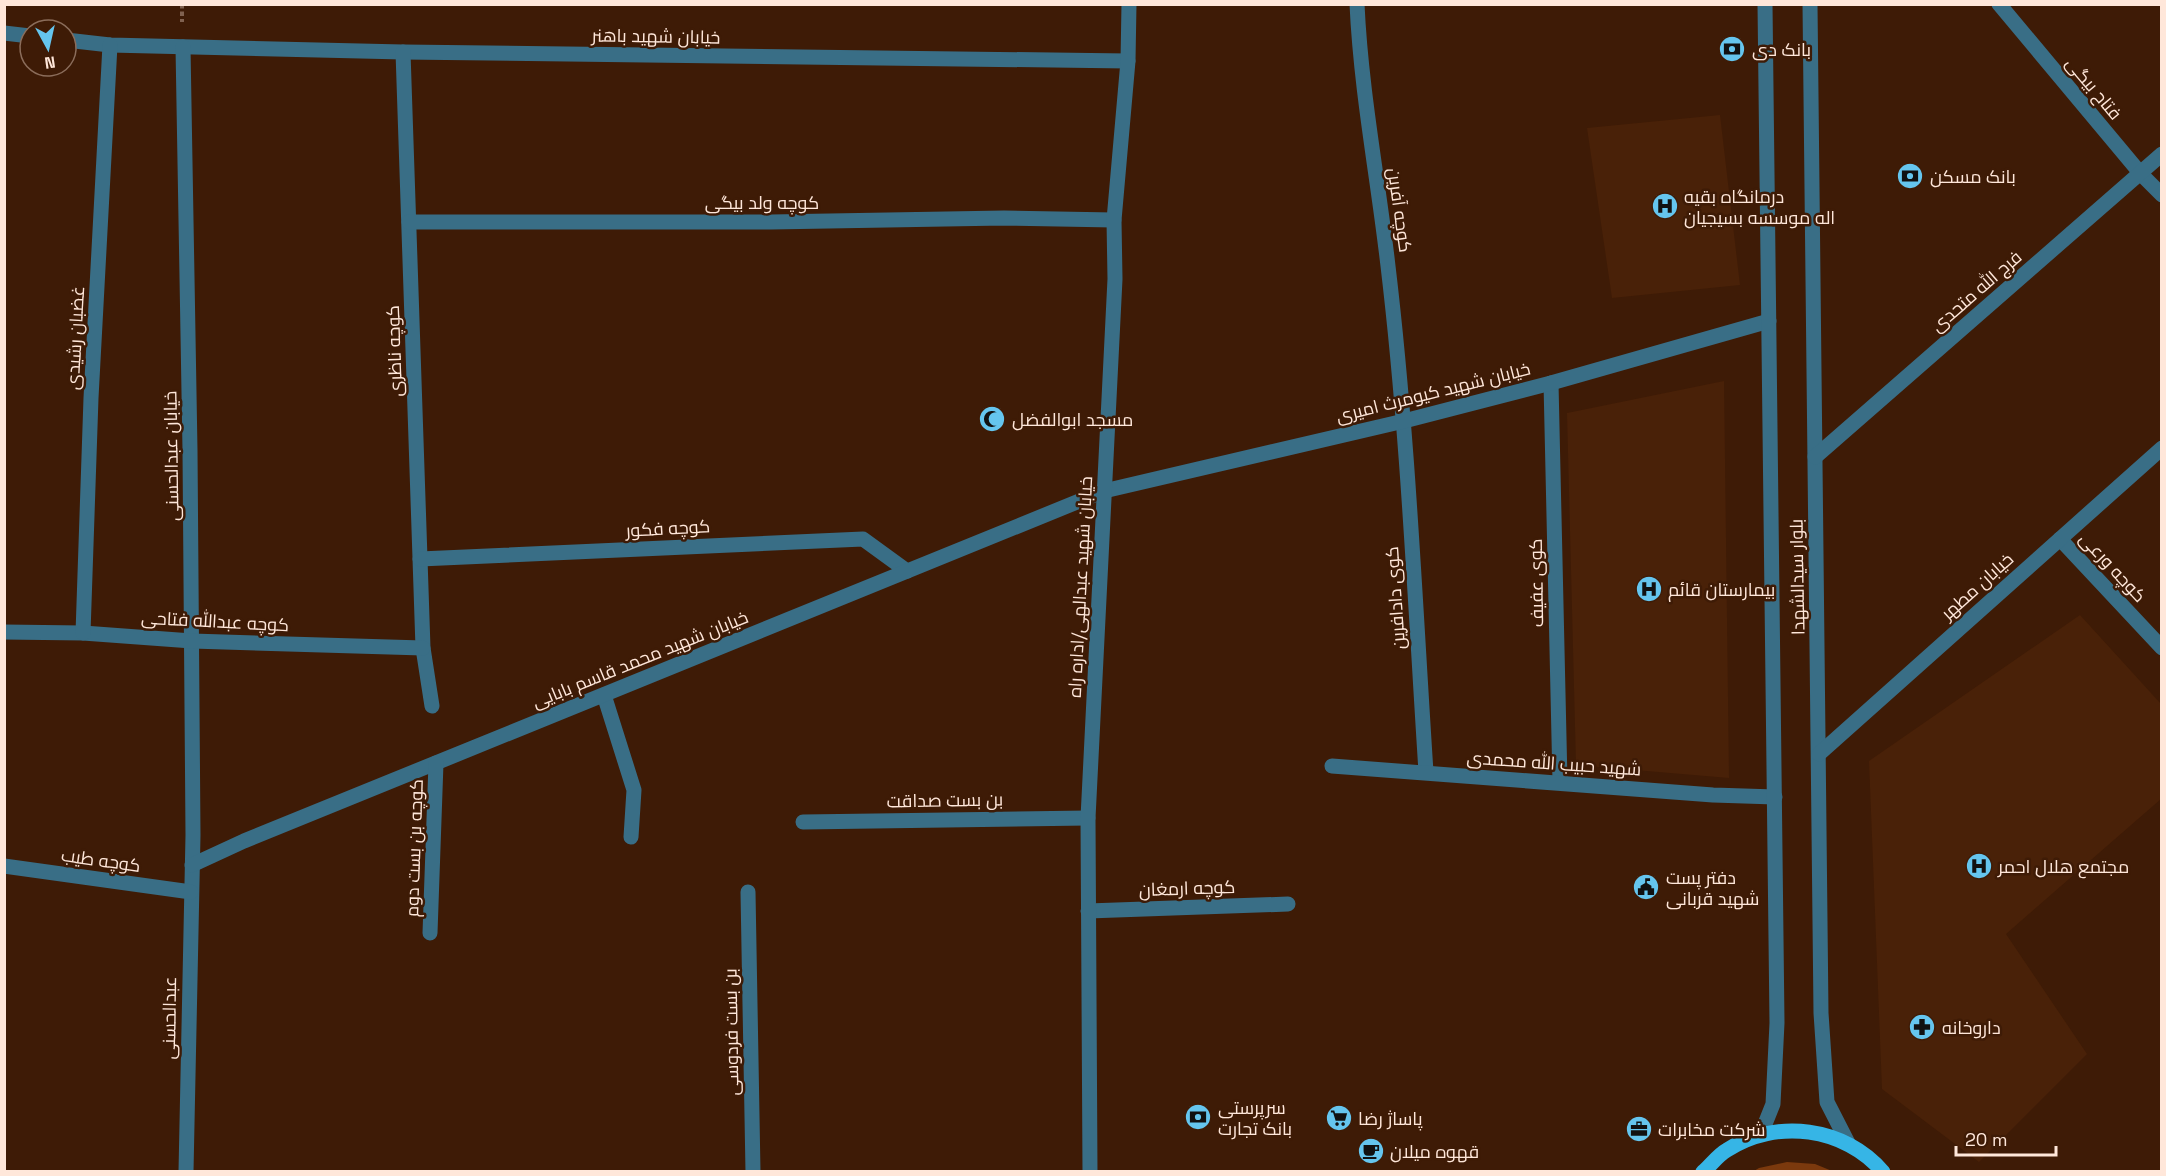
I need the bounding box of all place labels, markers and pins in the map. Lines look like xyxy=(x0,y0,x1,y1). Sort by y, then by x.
bank icon: بانک دی xyxy=(1717,34,1747,64)
place label: بانک دی xyxy=(1752,38,1811,61)
bank icon: بانک مسکن xyxy=(1895,161,1925,191)
place label: بانک مسکن xyxy=(1930,165,2016,188)
place label: درمانگاه بقیه اله موسسه بسیجیان xyxy=(1684,185,1835,229)
hospital icon: درمانگاه بقیه اله موسسه بسیجیان xyxy=(1650,191,1680,221)
mosque icon: مسجد ابوالفضل xyxy=(977,404,1007,434)
place label: مسجد ابوالفضل xyxy=(1012,408,1133,431)
hospital icon: بیمارستان قائم xyxy=(1634,574,1664,604)
place label: بیمارستان قائم xyxy=(1668,578,1775,602)
hospital icon: مجتمع هلال احمر xyxy=(1964,851,1994,881)
place label: مجتمع هلال احمر xyxy=(1997,855,2129,879)
place label: دفتر پست شهید قربانی xyxy=(1666,866,1759,910)
public building icon: دفتر پست شهید قربانی xyxy=(1631,872,1661,902)
pharmacy icon: داروخانه xyxy=(1907,1012,1937,1042)
place label: داروخانه xyxy=(1942,1016,2001,1039)
place label: سرپرستی بانک تجارت xyxy=(1218,1096,1292,1140)
bank icon: سرپرستی بانک تجارت xyxy=(1183,1102,1213,1132)
supermarket icon: پاساژ رضا xyxy=(1324,1103,1354,1133)
place label: پاساژ رضا xyxy=(1358,1107,1423,1131)
office icon: شرکت مخابرات xyxy=(1624,1114,1654,1144)
place label: شرکت مخابرات xyxy=(1658,1118,1766,1141)
cafe icon: قهوه میلان xyxy=(1356,1136,1386,1166)
place label: قهوه میلان xyxy=(1390,1140,1479,1163)

